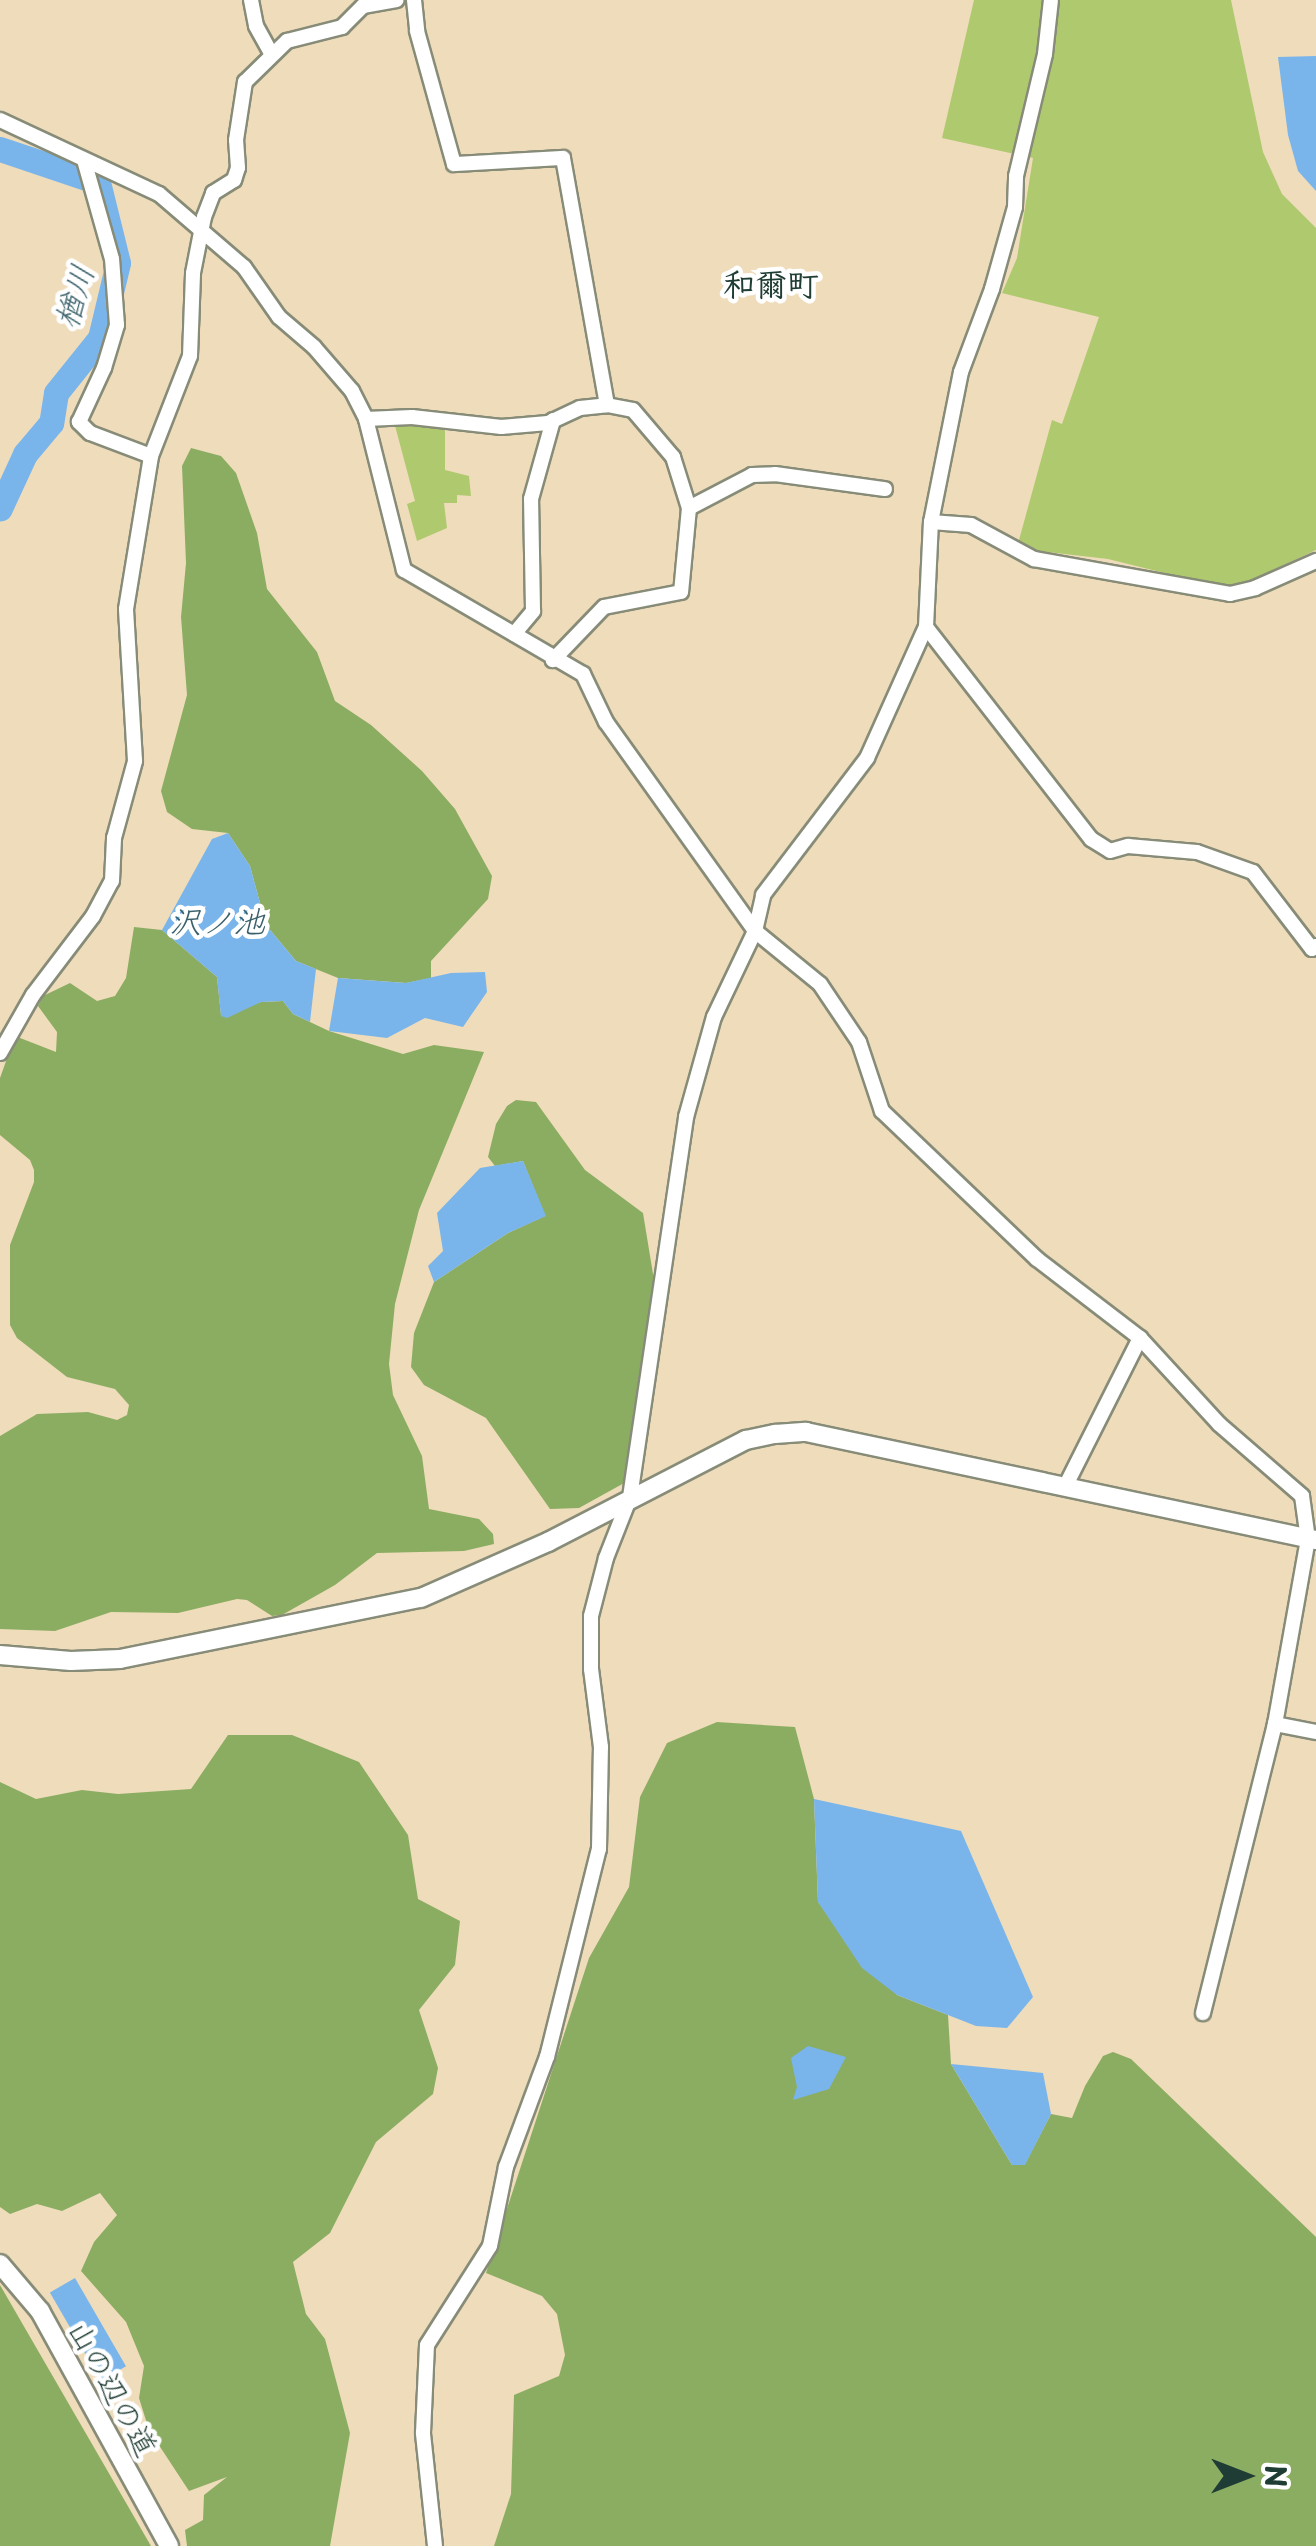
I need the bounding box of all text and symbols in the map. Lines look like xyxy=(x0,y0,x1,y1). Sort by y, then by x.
water label: 楢川 xyxy=(45,260,101,332)
district label: 和爾町 xyxy=(723,264,819,302)
water label: 沢ノ池 xyxy=(169,901,265,939)
street label: 山の辺の道 xyxy=(62,2314,166,2462)
north arrow xyxy=(1196,2426,1296,2526)
text: N xyxy=(1255,2465,1298,2487)

